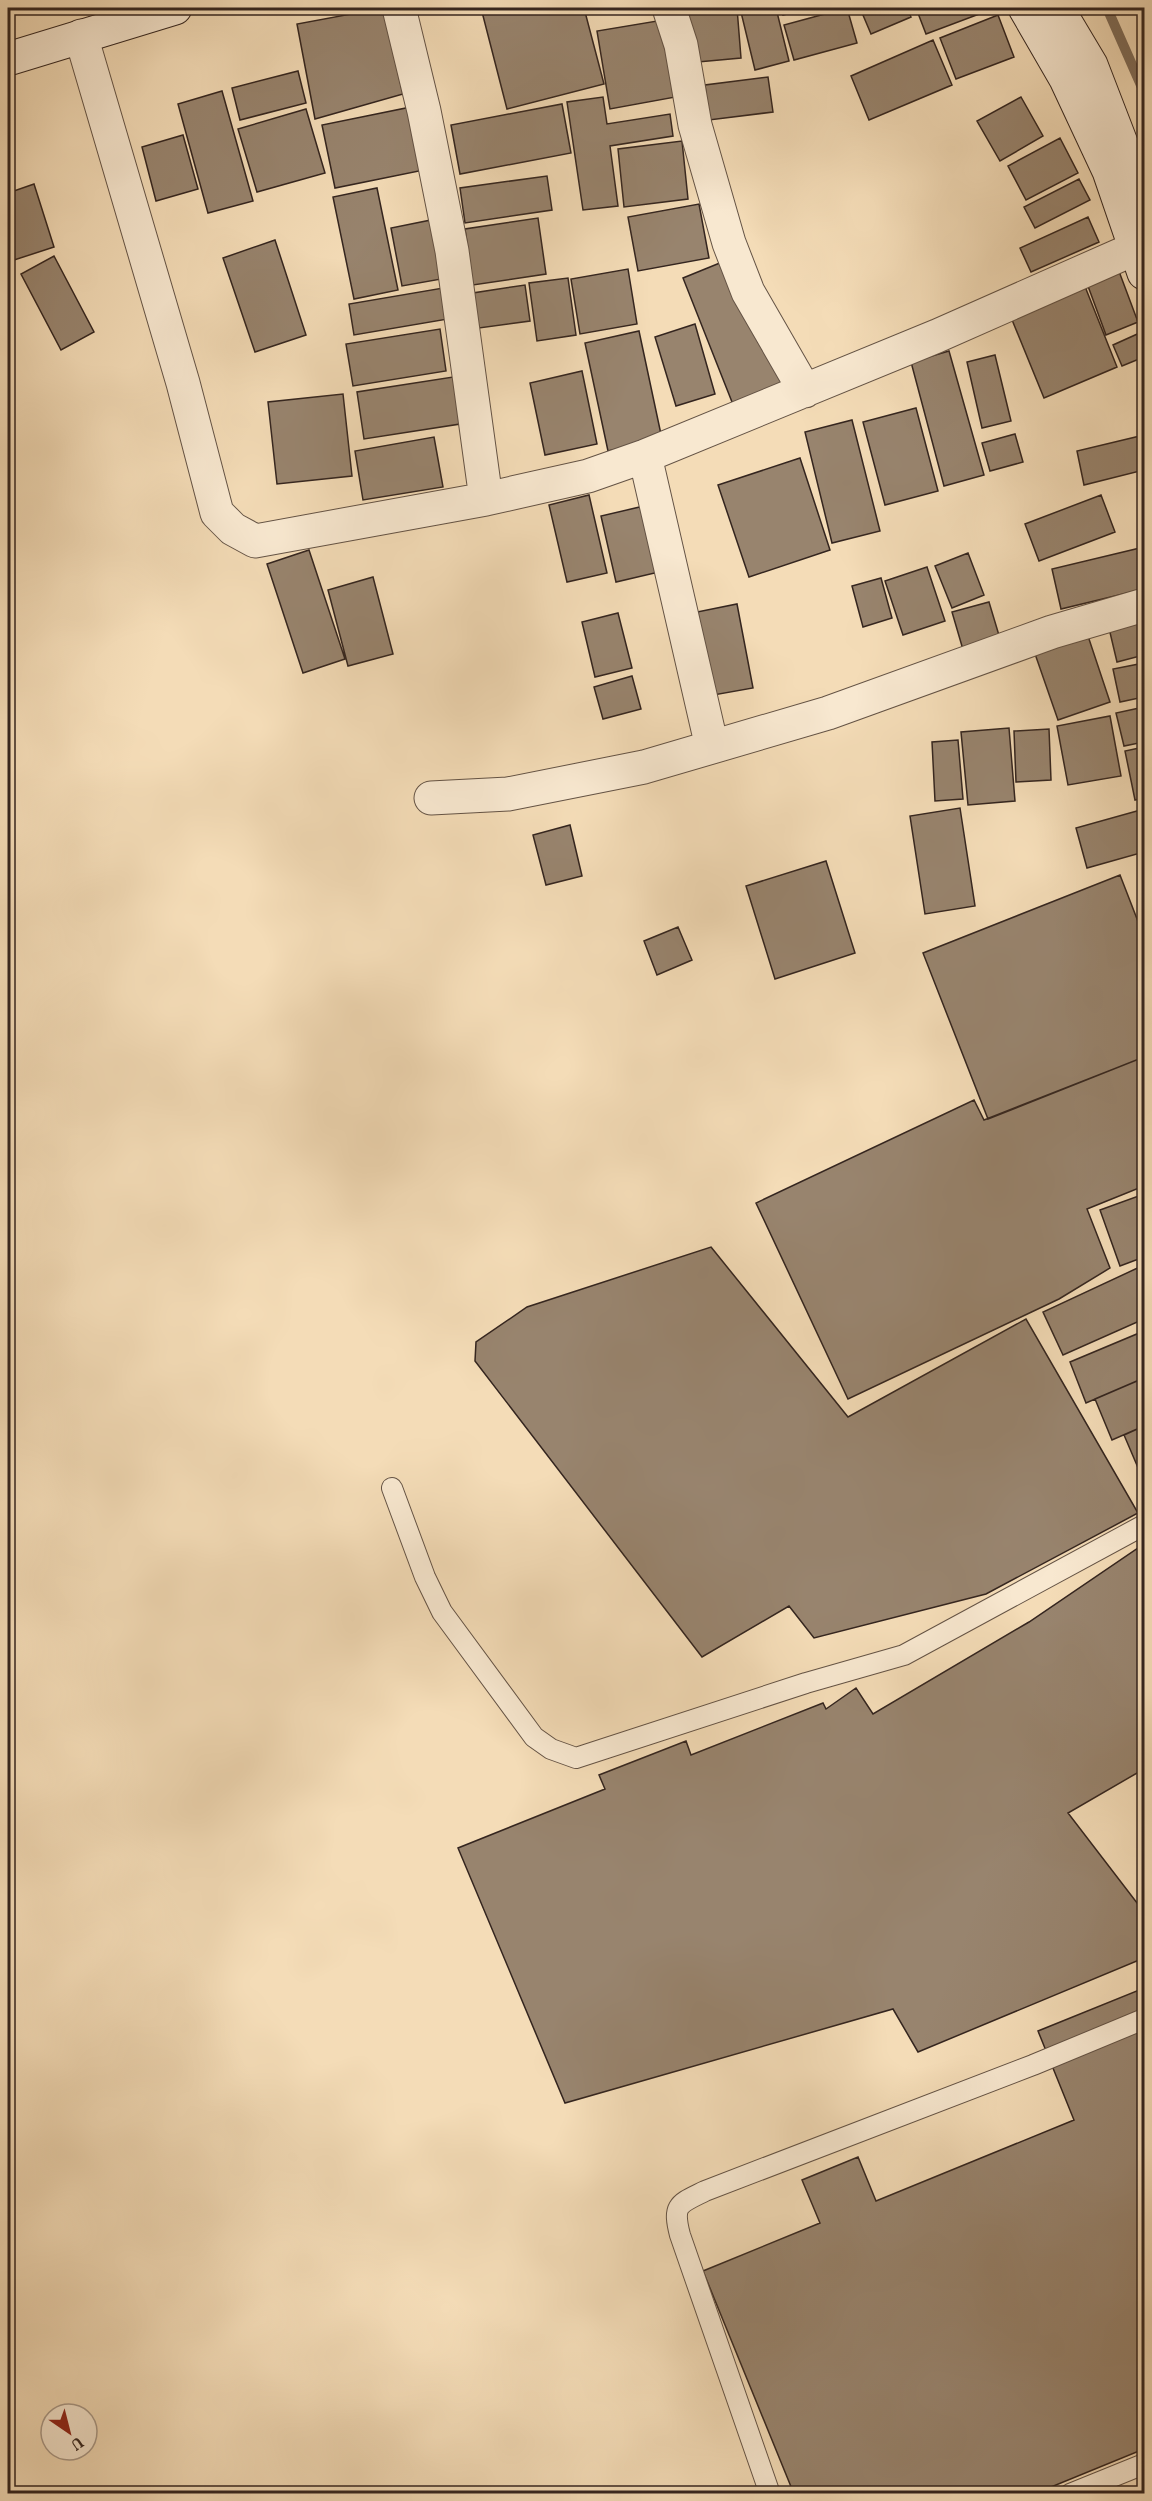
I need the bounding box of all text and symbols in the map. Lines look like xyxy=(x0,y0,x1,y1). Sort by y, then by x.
north arrow xyxy=(39,2402,99,2462)
text: U xyxy=(66,2430,87,2455)

